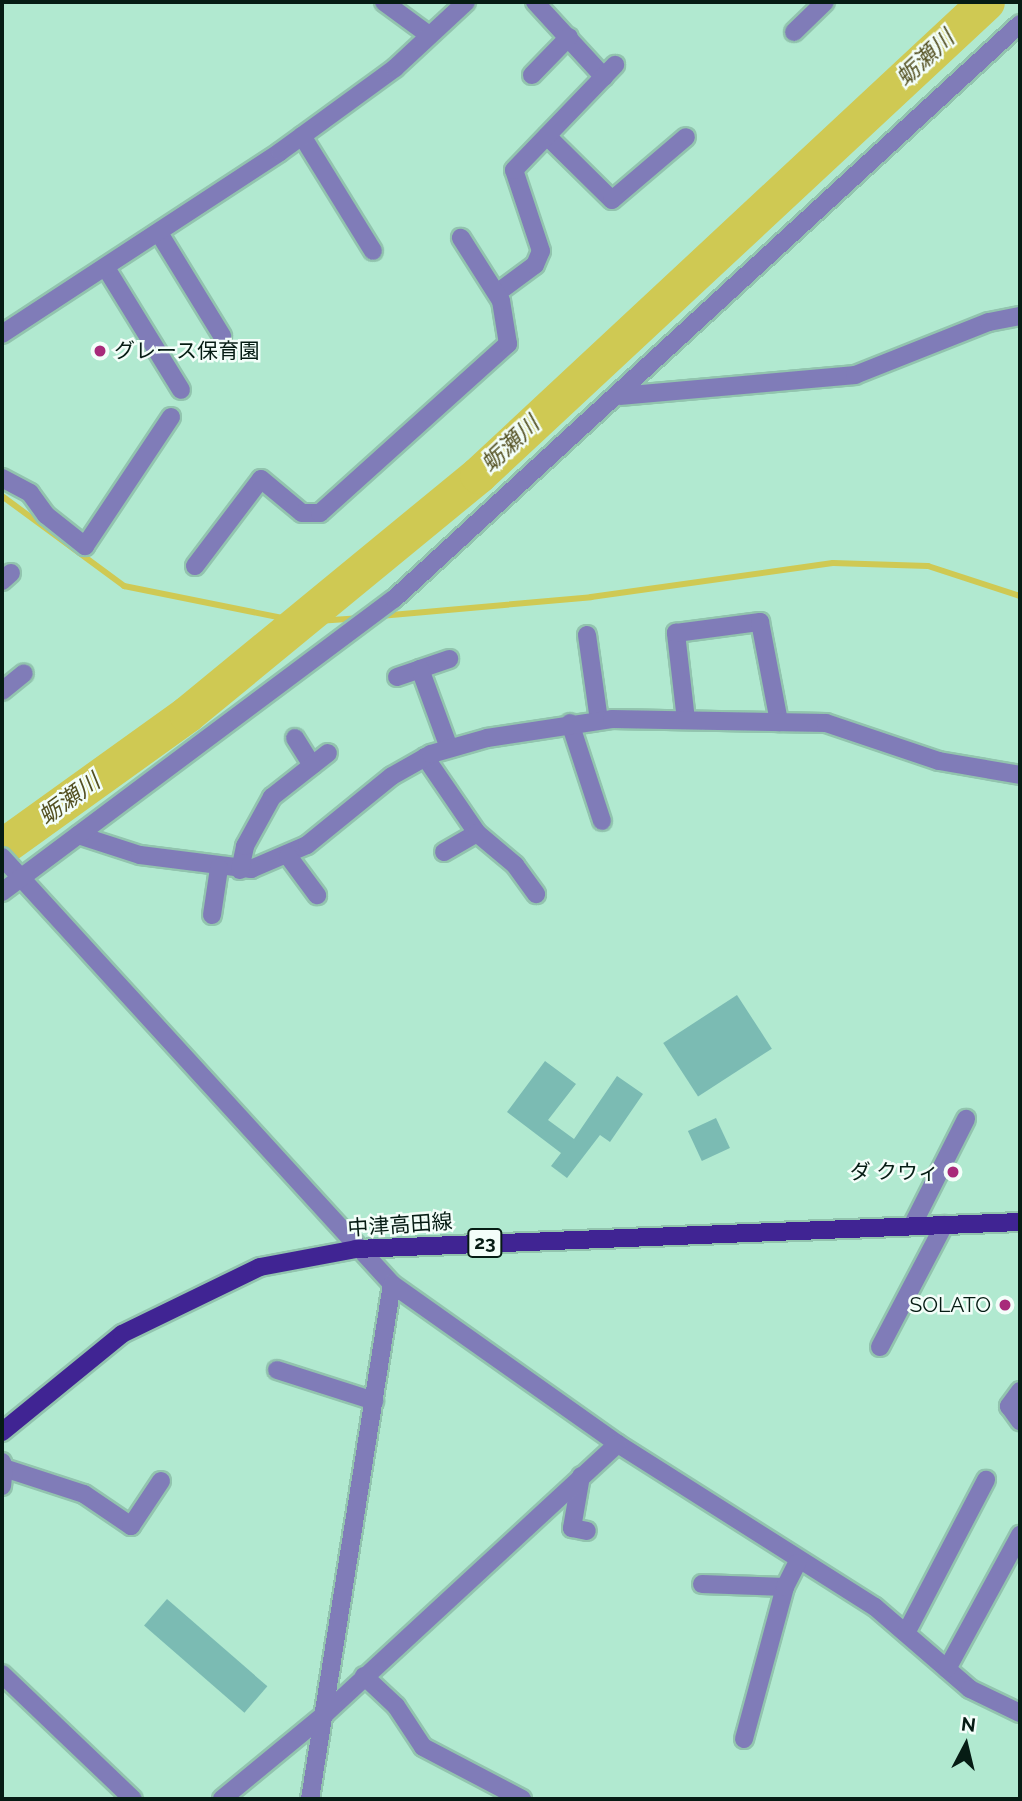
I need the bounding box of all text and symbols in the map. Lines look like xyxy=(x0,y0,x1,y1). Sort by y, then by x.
water label: 蛎瀬川 xyxy=(890,24,960,92)
place label: グレース保育園 xyxy=(114,338,261,364)
marker: グレース保育園 xyxy=(92,343,108,359)
water label: 蛎瀬川 xyxy=(475,410,545,478)
water label: 蛎瀬川 xyxy=(33,768,105,830)
place label: ダ クウィ xyxy=(850,1159,939,1185)
marker: ダ クウィ xyxy=(945,1164,961,1180)
street label: 中津高田線 xyxy=(347,1209,453,1241)
road number: 23 xyxy=(466,1228,504,1259)
place label: SOLATO xyxy=(909,1292,991,1318)
marker: SOLATO xyxy=(997,1297,1013,1313)
north arrow xyxy=(931,1710,1001,1780)
text: N xyxy=(960,1712,977,1736)

